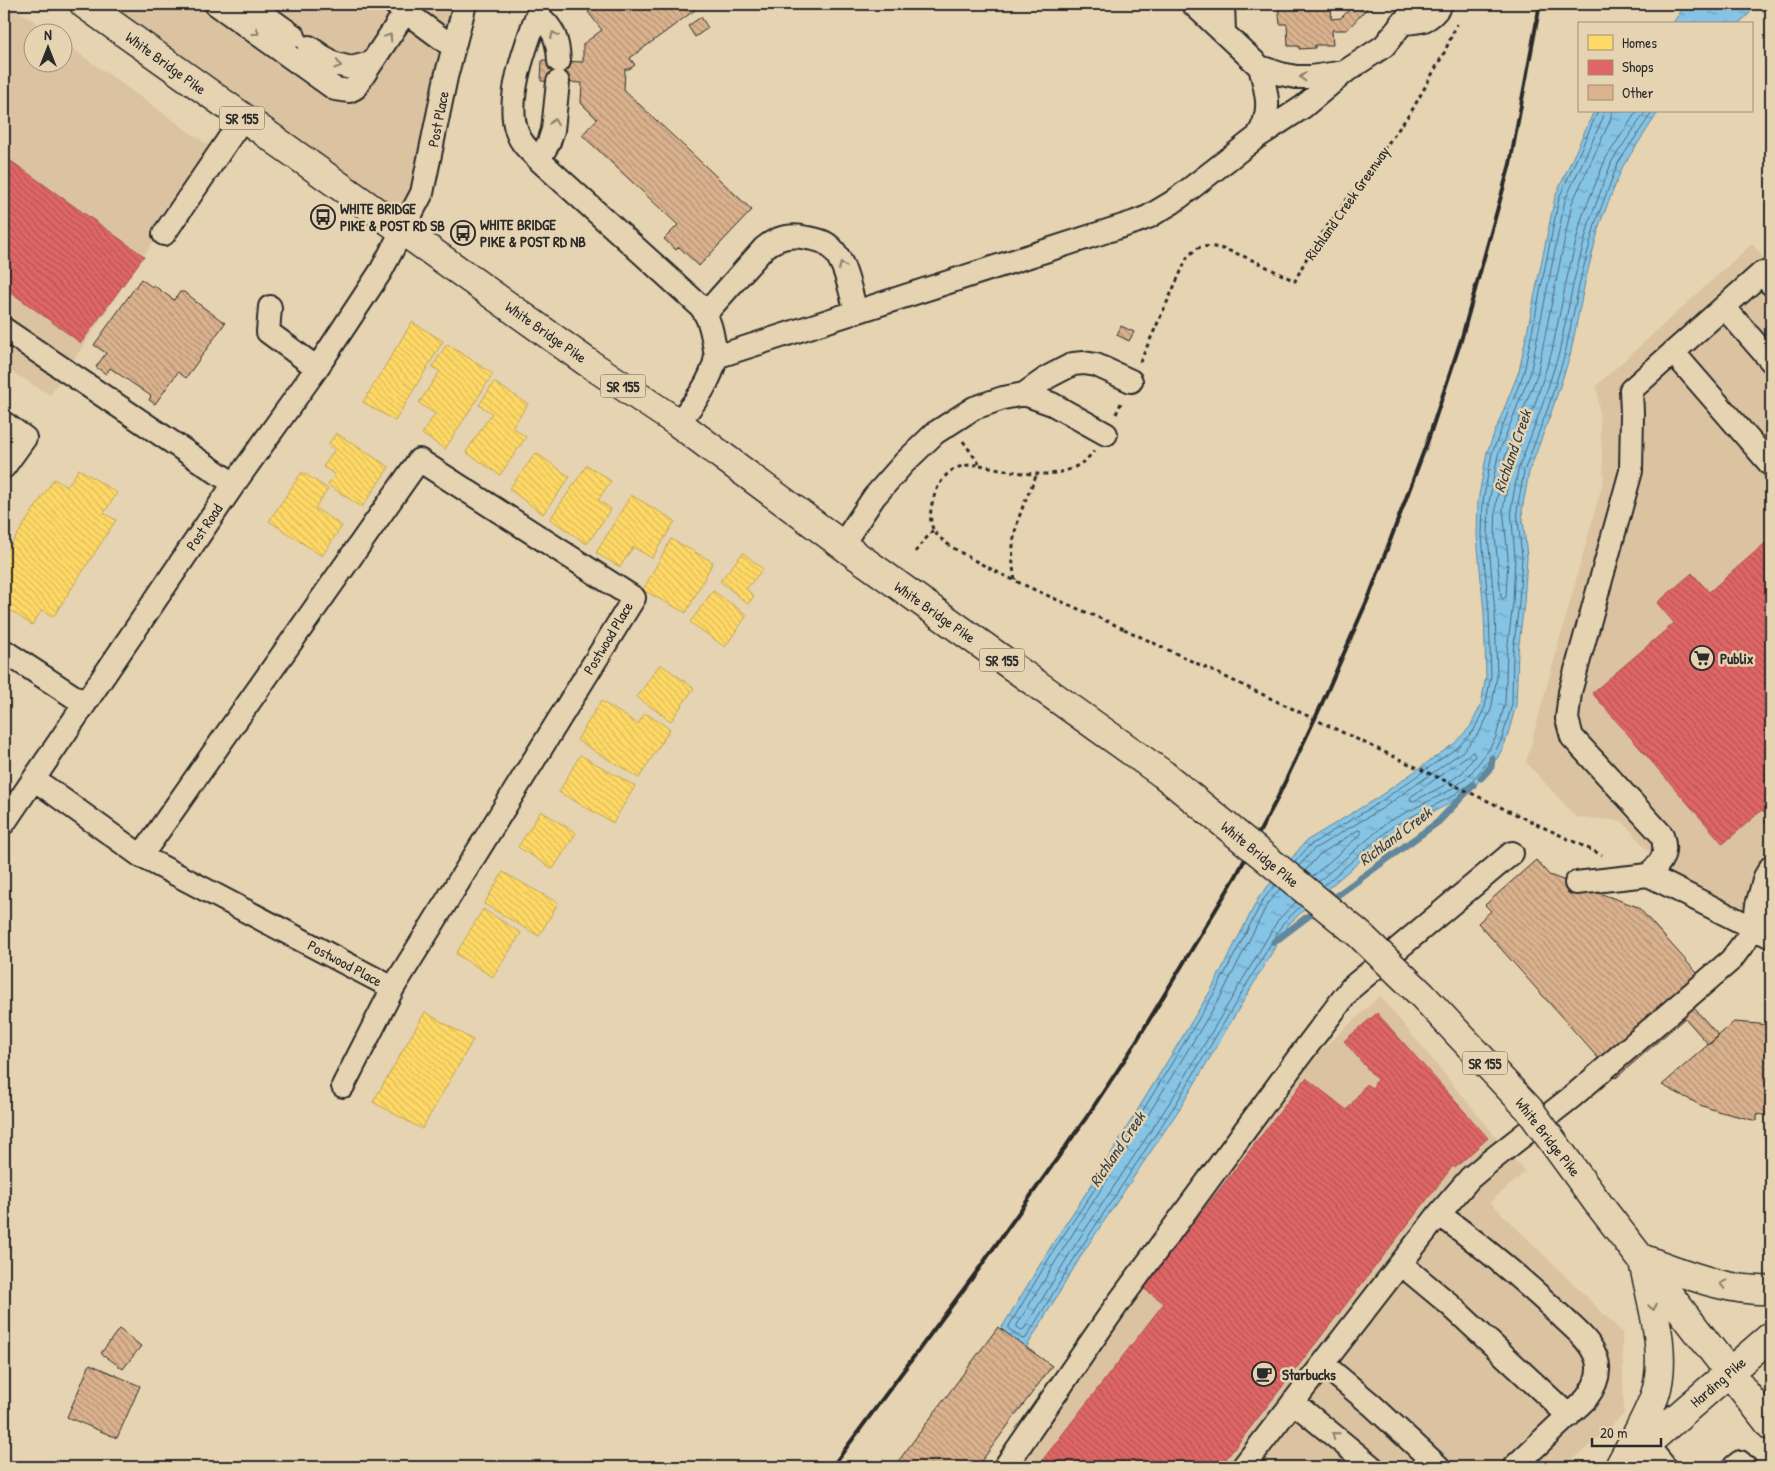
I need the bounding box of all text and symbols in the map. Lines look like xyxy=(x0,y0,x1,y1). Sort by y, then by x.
north arrow xyxy=(22,22,72,72)
legend xyxy=(1578,22,1752,112)
text: N xyxy=(44,25,52,44)
one-way arrow xyxy=(250,26,260,35)
street label: White Bridge Pike xyxy=(121,27,211,99)
one-way arrow xyxy=(549,31,560,40)
text: Homes xyxy=(1622,32,1657,53)
one-way arrow xyxy=(383,33,392,43)
text: Shops xyxy=(1622,56,1654,77)
one-way arrow xyxy=(333,59,342,69)
one-way arrow xyxy=(1299,72,1306,82)
text: Other xyxy=(1622,82,1654,103)
street label: Post Place xyxy=(422,89,454,149)
road number: SR 155 xyxy=(220,106,264,130)
one-way arrow xyxy=(548,118,558,127)
street label: Richland Creek Greenway xyxy=(1300,142,1394,264)
place label: WHITE BRIDGE PIKE & POST RD SB xyxy=(340,198,445,236)
bus stop icon: WHITE BRIDGE PIKE & POST RD SB xyxy=(310,204,336,230)
place label: WHITE BRIDGE PIKE & POST RD NB xyxy=(480,214,586,252)
bus stop icon: WHITE BRIDGE PIKE & POST RD NB xyxy=(450,220,476,246)
one-way arrow xyxy=(837,262,848,271)
street label: White Bridge Pike xyxy=(501,296,591,368)
road number: SR 155 xyxy=(600,374,646,398)
water label: Richland Creek xyxy=(1488,406,1537,495)
street label: Post Road xyxy=(181,499,227,555)
street label: White Bridge Pike xyxy=(890,576,980,648)
street label: Postwood Place xyxy=(578,598,638,678)
supermarket icon: Publix xyxy=(1689,645,1715,671)
road number: SR 155 xyxy=(980,648,1024,672)
place label: Publix xyxy=(1720,648,1754,669)
water label: Richland Creek xyxy=(1354,801,1437,871)
street label: White Bridge Pike xyxy=(1217,816,1304,892)
street label: Postwood Place xyxy=(304,935,386,991)
road number: SR 155 xyxy=(1462,1052,1508,1074)
street label: White Bridge Pike xyxy=(1511,1093,1586,1181)
water label: Richland Creek xyxy=(1084,1106,1151,1191)
one-way arrow xyxy=(1719,1279,1728,1290)
one-way arrow xyxy=(1647,1303,1657,1312)
street label: Harding Pike xyxy=(1686,1352,1750,1412)
cafe icon: Starbucks xyxy=(1251,1361,1277,1387)
place label: Starbucks xyxy=(1282,1364,1336,1385)
scale bar xyxy=(1592,1416,1661,1448)
text: 20 m xyxy=(1600,1422,1627,1443)
one-way arrow xyxy=(1332,1433,1341,1441)

